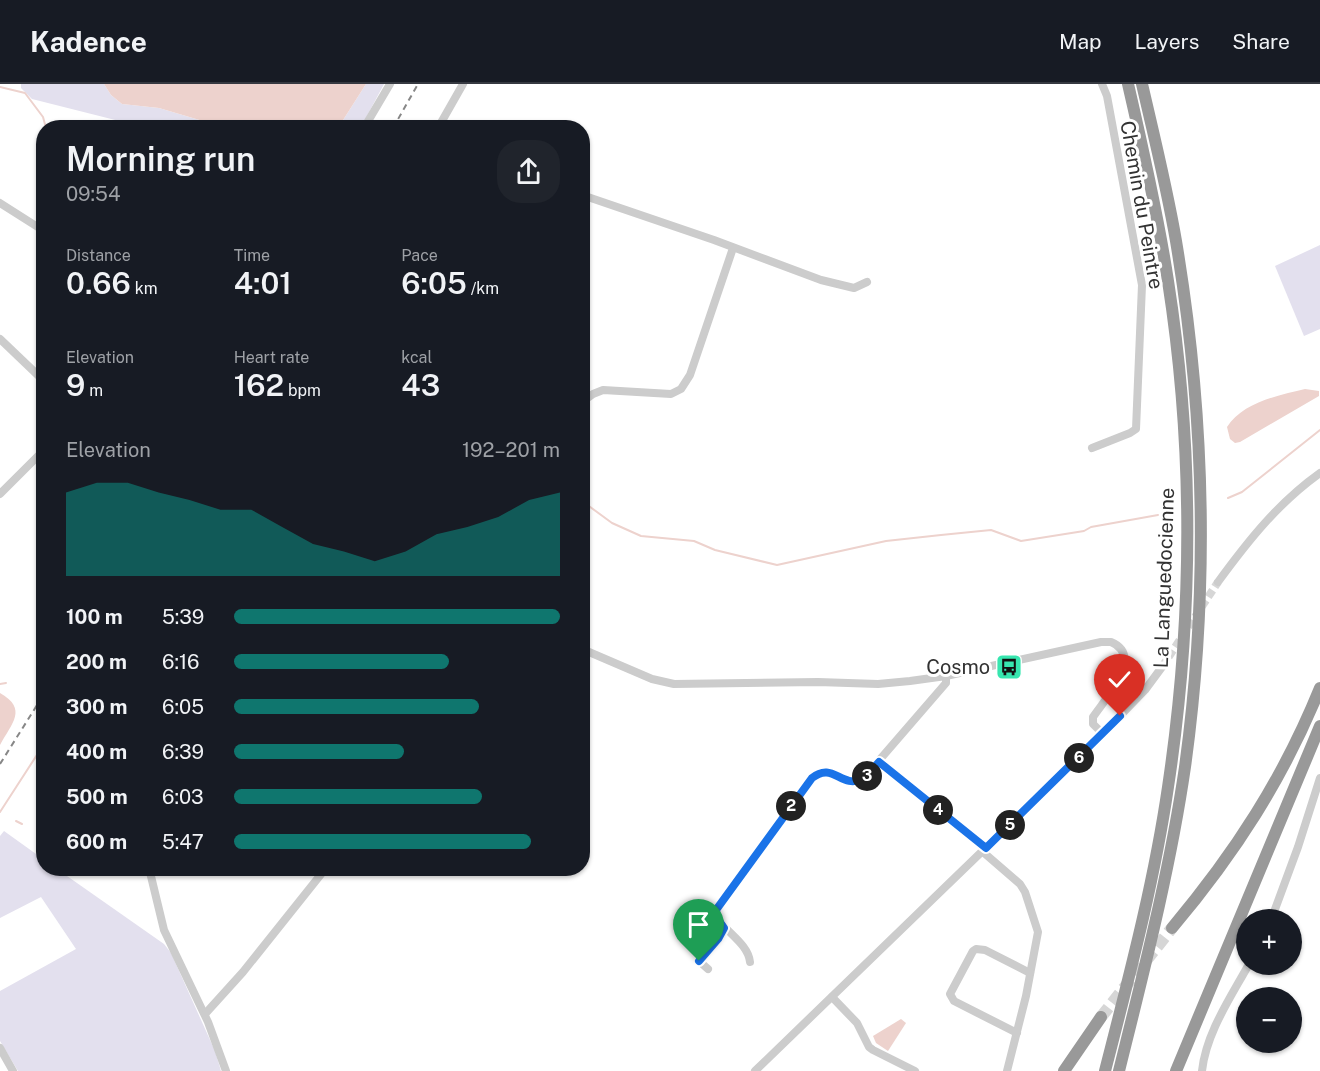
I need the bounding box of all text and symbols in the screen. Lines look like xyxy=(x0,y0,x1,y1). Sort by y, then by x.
text: Kadence xyxy=(30,25,147,58)
text: Map xyxy=(1059,29,1102,54)
text: Layers xyxy=(1135,29,1199,54)
text: Share xyxy=(1232,29,1290,54)
street label: Chemin du Peintre xyxy=(1115,119,1169,291)
text: Morning run xyxy=(66,140,255,178)
button: share xyxy=(497,140,560,203)
text: 09:54 xyxy=(66,182,121,206)
text: Distance xyxy=(66,246,131,265)
text: Time xyxy=(234,246,270,265)
text: Pace xyxy=(401,246,438,265)
text: 0.66 xyxy=(66,265,131,301)
text: 4:01 xyxy=(234,265,292,301)
text: 6:05 xyxy=(401,265,467,301)
text: km xyxy=(131,279,158,298)
text: /km xyxy=(467,279,499,298)
text: Elevation xyxy=(66,348,134,367)
text: Heart rate xyxy=(234,348,309,367)
text: kcal xyxy=(401,348,432,367)
text: 9 xyxy=(66,367,85,403)
text: 162 xyxy=(234,367,284,403)
text: 43 xyxy=(401,367,440,403)
text: m xyxy=(85,381,103,400)
text: bpm xyxy=(284,381,321,400)
text: Elevation xyxy=(66,438,151,462)
text: 192–201 m xyxy=(462,438,560,462)
street label: La Languedocienne xyxy=(1149,487,1179,669)
text: 100 m xyxy=(66,605,123,629)
text: 5:39 xyxy=(162,605,204,629)
text: 200 m xyxy=(66,650,127,674)
text: 6:16 xyxy=(162,650,200,674)
bus stop icon: Cosmo xyxy=(994,652,1024,682)
pin xyxy=(1094,654,1145,716)
place label: Cosmo xyxy=(926,655,990,679)
icon: check xyxy=(1103,663,1136,696)
text: 300 m xyxy=(66,695,127,719)
text: 6:05 xyxy=(162,695,204,719)
text: 400 m xyxy=(66,740,127,764)
text: 6:39 xyxy=(162,740,204,764)
pin: 6 xyxy=(1064,743,1094,773)
text: 6 xyxy=(1074,748,1084,767)
pin: 3 xyxy=(852,761,882,791)
text: 3 xyxy=(862,766,872,785)
text: 500 m xyxy=(66,785,128,809)
text: 6:03 xyxy=(162,785,204,809)
pin: 2 xyxy=(776,791,806,821)
pin: 4 xyxy=(923,795,953,825)
text: 2 xyxy=(786,796,796,815)
text: 4 xyxy=(933,800,943,819)
pin: 5 xyxy=(995,810,1025,840)
text: 5 xyxy=(1005,815,1015,834)
text: 600 m xyxy=(66,830,127,854)
text: 5:47 xyxy=(162,830,204,854)
pin xyxy=(673,899,724,961)
icon: arrive xyxy=(682,908,715,941)
map controls xyxy=(1236,909,1302,1053)
button: + xyxy=(1236,909,1302,975)
button: − xyxy=(1236,987,1302,1053)

